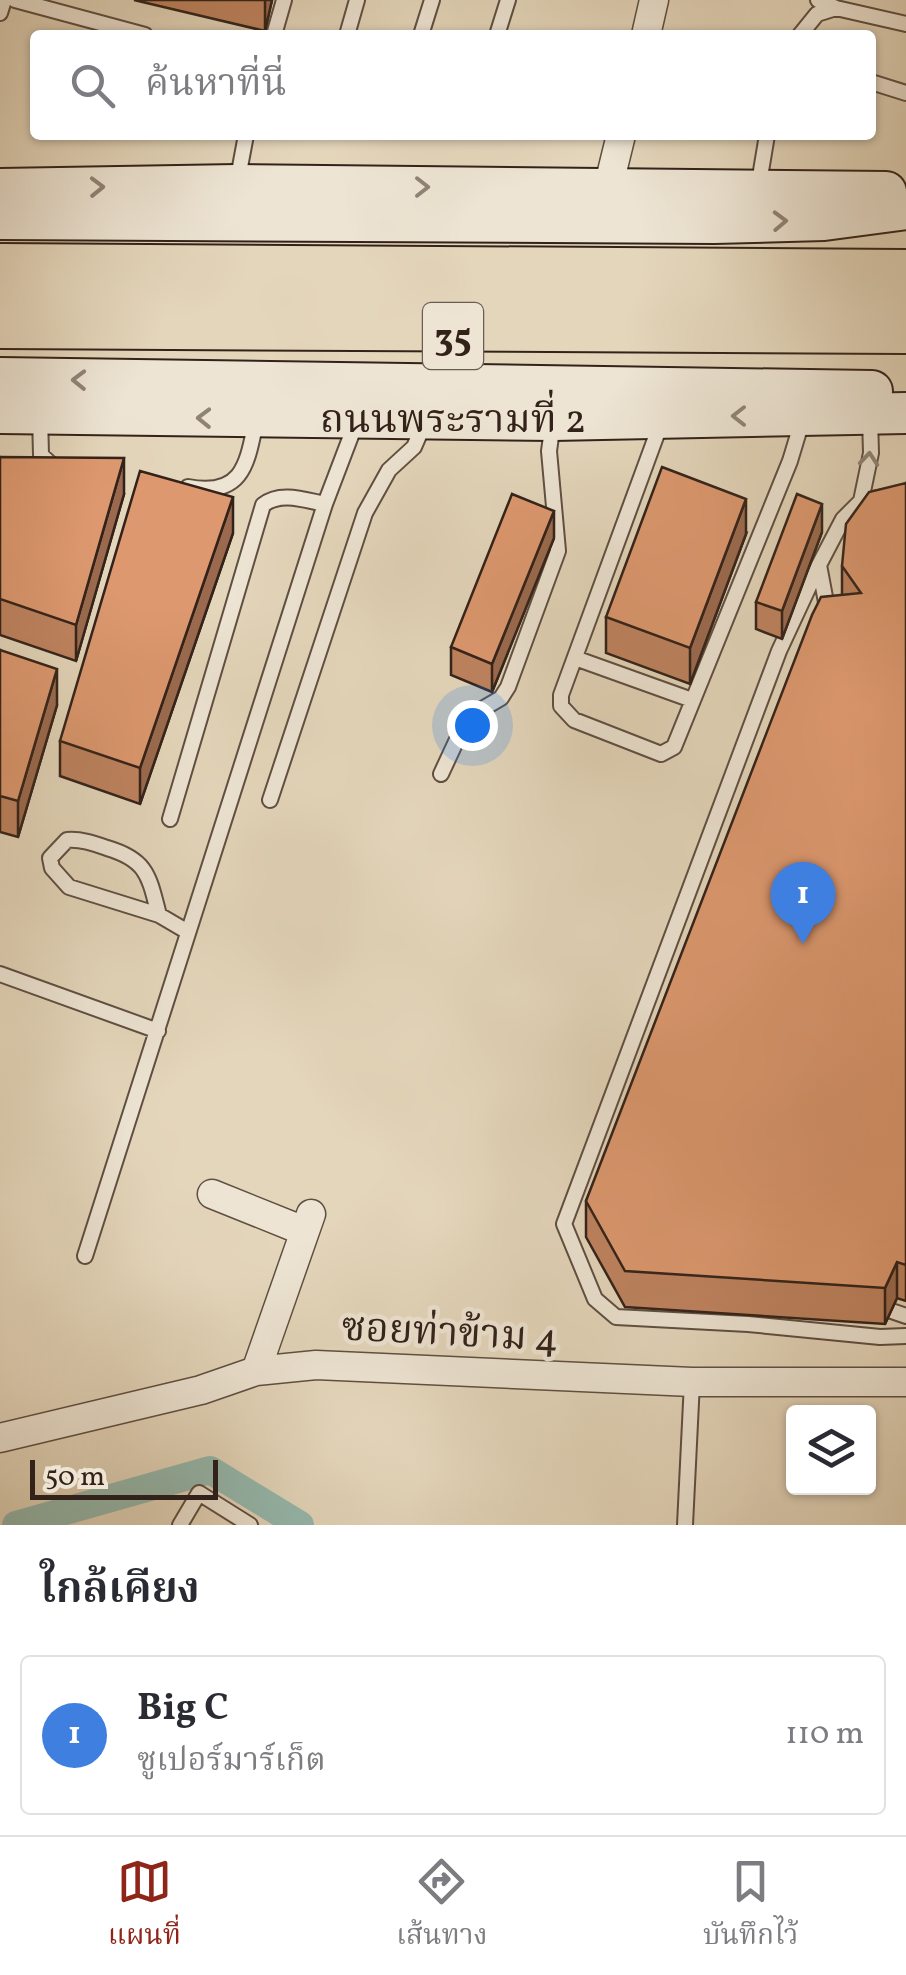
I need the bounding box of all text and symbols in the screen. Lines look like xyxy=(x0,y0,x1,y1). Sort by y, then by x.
search box xyxy=(30,30,876,140)
icon: search xyxy=(65,58,120,113)
text: ค้นหาที่นี่ xyxy=(145,59,286,112)
one-way arrow xyxy=(90,176,106,198)
one-way arrow xyxy=(415,176,431,197)
one-way arrow xyxy=(773,211,789,232)
road number: 35 xyxy=(423,303,483,369)
one-way arrow xyxy=(71,369,87,390)
street label: ถนนพระรามที่ 2 xyxy=(320,389,586,450)
one-way arrow xyxy=(730,405,746,427)
one-way arrow xyxy=(195,407,211,428)
one-way arrow xyxy=(858,450,880,466)
your location xyxy=(447,700,498,751)
pin: 1 xyxy=(770,862,836,944)
street label: ซอยท่าข้าม 4 xyxy=(340,1301,560,1369)
map controls xyxy=(786,1405,876,1495)
button: layers xyxy=(786,1405,876,1495)
scale bar xyxy=(30,1455,218,1500)
text: 50 m xyxy=(45,1458,105,1497)
text: ใกล้เคียง xyxy=(40,1562,200,1621)
text: Big C xyxy=(137,1683,229,1736)
text: 1 xyxy=(68,1713,81,1757)
text: 110 m xyxy=(785,1713,864,1757)
text: ซูเปอร์มาร์เก็ต xyxy=(137,1740,326,1784)
tab: แผนที่ xyxy=(108,1854,181,1959)
tab: เส้นทาง xyxy=(396,1854,488,1959)
tab: บันทึกไว้ xyxy=(703,1854,798,1959)

